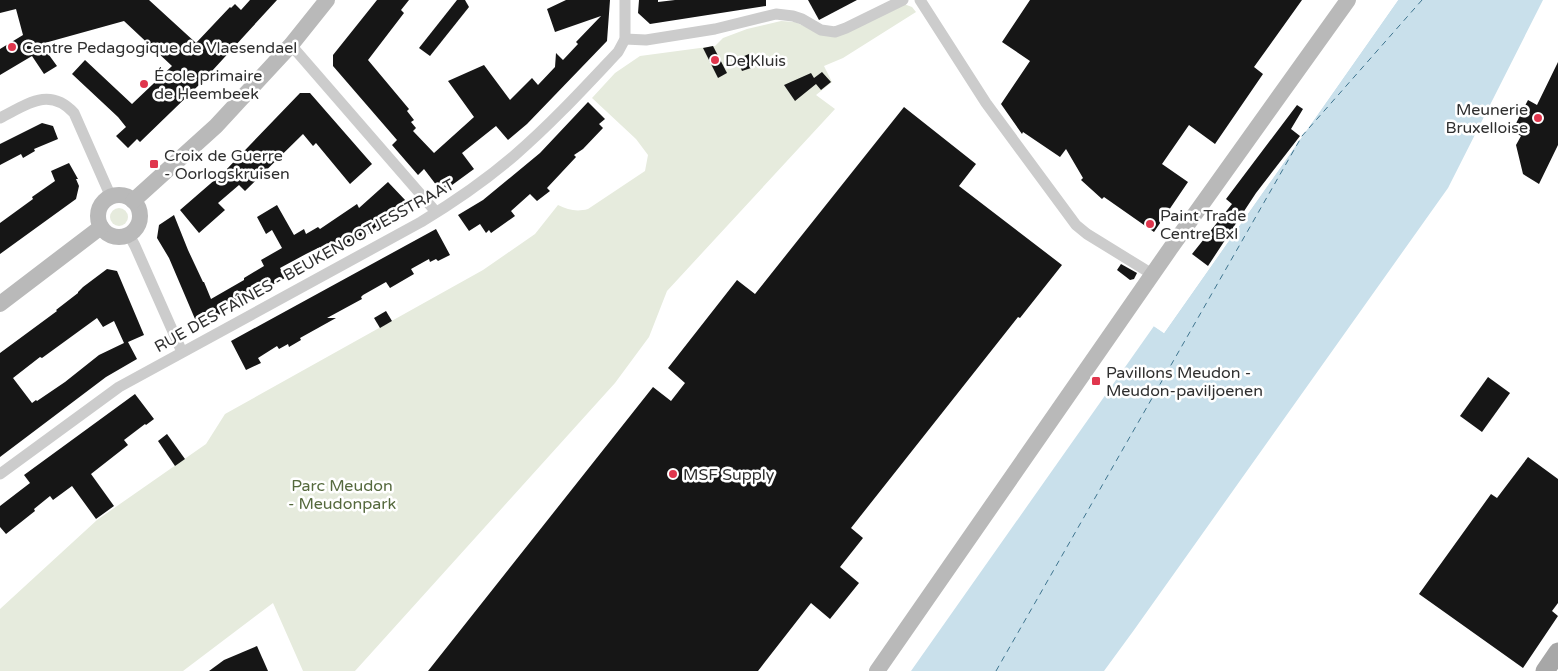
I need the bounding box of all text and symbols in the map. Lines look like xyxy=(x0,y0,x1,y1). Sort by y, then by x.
place label: Centre Pedagogique de Vlaesendael xyxy=(22,38,297,58)
marker: Centre Pedagogique de Vlaesendael xyxy=(6,41,18,53)
place label: De Kluis xyxy=(725,51,786,71)
marker: De Kluis xyxy=(709,54,721,66)
place label: École primaire de Heembeek xyxy=(154,66,262,104)
marker: École primaire de Heembeek xyxy=(138,78,150,90)
place label: Meunerie Bruxelloise xyxy=(1445,100,1528,138)
marker: Meunerie Bruxelloise xyxy=(1532,112,1544,124)
place label: Croix de Guerre - Oorlogskruisen xyxy=(164,146,290,184)
marker: Croix de Guerre - Oorlogskruisen xyxy=(148,158,160,170)
street label: RUE DES FAÎNES - BEUKENOOTJESSTRAAT xyxy=(151,175,458,357)
place label: Paint Trade Centre Bxl xyxy=(1160,206,1246,244)
marker: Paint Trade Centre Bxl xyxy=(1144,218,1156,230)
place label: Pavillons Meudon - Meudon-paviljoenen xyxy=(1106,363,1263,401)
marker: Pavillons Meudon - Meudon-paviljoenen xyxy=(1090,375,1102,387)
place label: MSF Supply xyxy=(683,465,775,485)
marker: MSF Supply xyxy=(667,468,679,480)
park label: Parc Meudon - Meudonpark xyxy=(288,476,396,514)

